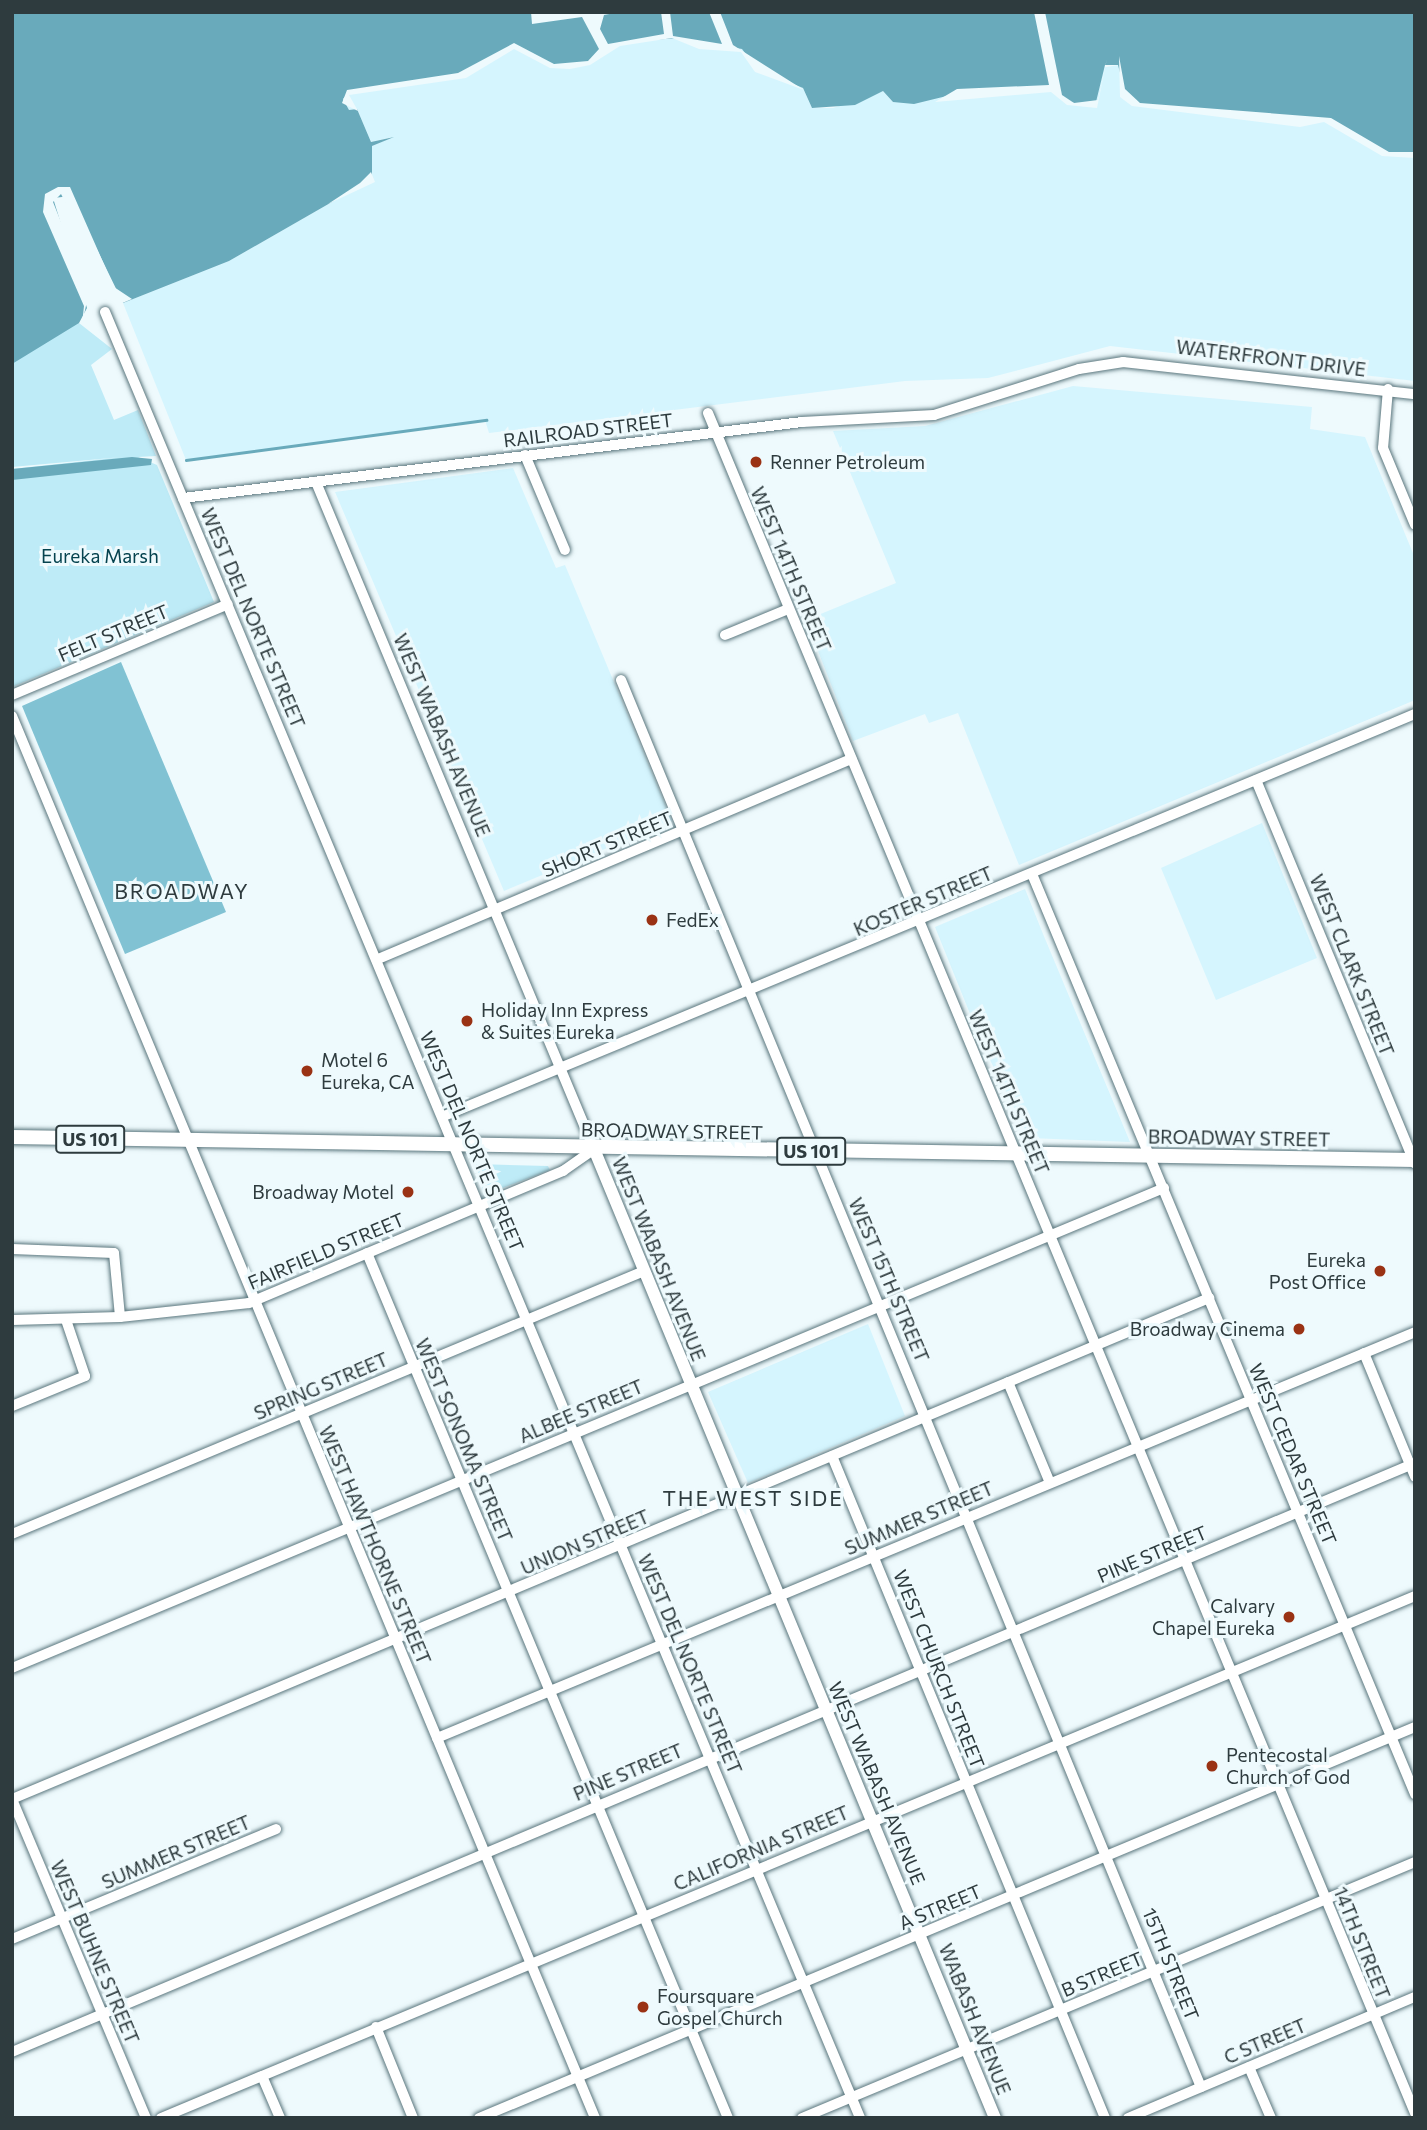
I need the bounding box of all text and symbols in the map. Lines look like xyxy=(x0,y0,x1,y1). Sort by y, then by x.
street label: WATERFRONT DRIVE xyxy=(1175,335,1367,381)
street label: RAILROAD STREET xyxy=(502,408,674,452)
place label: Renner Petroleum xyxy=(770,451,925,473)
marker: Renner Petroleum xyxy=(748,454,764,470)
street label: WEST 14TH STREET xyxy=(746,483,836,655)
street label: WEST DEL NORTE STREET xyxy=(196,504,310,732)
park label: Eureka Marsh xyxy=(41,545,159,567)
street label: FELT STREET xyxy=(54,600,172,666)
street label: WEST WABASH AVENUE xyxy=(389,630,495,840)
street label: SHORT STREET xyxy=(538,806,676,882)
street label: KOSTER STREET xyxy=(850,861,996,941)
street label: WEST CLARK STREET xyxy=(1305,871,1399,1059)
district label: BROADWAY xyxy=(115,878,249,904)
place label: FedEx xyxy=(666,909,719,931)
marker: FedEx xyxy=(644,912,660,928)
place label: Holiday Inn Express & Suites Eureka xyxy=(481,999,648,1043)
street label: WEST 14TH STREET xyxy=(964,1006,1054,1178)
marker: Holiday Inn Express & Suites Eureka xyxy=(459,1013,475,1029)
street label: WEST DEL NORTE STREET xyxy=(415,1027,529,1255)
place label: Motel 6 Eureka, CA xyxy=(321,1049,415,1093)
marker: Motel 6 Eureka, CA xyxy=(299,1063,315,1079)
street label: BROADWAY STREET xyxy=(581,1118,763,1144)
road number: US 101 xyxy=(55,1124,125,1154)
street label: BROADWAY STREET xyxy=(1148,1125,1330,1151)
road number: US 101 xyxy=(776,1136,846,1166)
street label: WEST WABASH AVENUE xyxy=(608,1154,710,1364)
place label: Broadway Motel xyxy=(252,1181,394,1203)
marker: Broadway Motel xyxy=(400,1184,416,1200)
street label: WEST 15TH STREET xyxy=(844,1194,934,1366)
street label: FAIRFIELD STREET xyxy=(244,1208,408,1294)
place label: Eureka Post Office xyxy=(1269,1249,1366,1293)
marker: Eureka Post Office xyxy=(1372,1263,1388,1279)
place label: Broadway Cinema xyxy=(1130,1318,1285,1340)
marker: Broadway Cinema xyxy=(1291,1321,1307,1337)
street label: WEST SONOMA STREET xyxy=(411,1335,517,1545)
street label: SPRING STREET xyxy=(250,1347,392,1425)
street label: WEST CEDAR STREET xyxy=(1244,1360,1342,1548)
street label: ALBEE STREET xyxy=(515,1375,647,1447)
street label: WEST HAWTHORNE STREET xyxy=(314,1422,436,1668)
street label: SUMMER STREET xyxy=(841,1476,997,1560)
district label: THE WEST SIDE xyxy=(664,1485,842,1511)
street label: UNION STREET xyxy=(517,1505,653,1579)
street label: PINE STREET xyxy=(1094,1521,1210,1587)
street label: WEST DEL NORTE STREET xyxy=(633,1550,747,1778)
street label: WEST CHURCH STREET xyxy=(889,1566,989,1772)
place label: Calvary Chapel Eureka xyxy=(1152,1595,1275,1639)
marker: Calvary Chapel Eureka xyxy=(1281,1609,1297,1625)
street label: WEST WABASH AVENUE xyxy=(824,1678,930,1888)
street label: PINE STREET xyxy=(570,1739,686,1805)
place label: Pentecostal Church of God xyxy=(1226,1744,1350,1788)
marker: Pentecostal Church of God xyxy=(1204,1758,1220,1774)
street label: CALIFORNIA STREET xyxy=(670,1801,852,1895)
street label: SUMMER STREET xyxy=(98,1810,254,1894)
street label: WEST BUHNE STREET xyxy=(46,1857,144,2047)
street label: A STREET xyxy=(895,1879,985,1935)
street label: 14TH STREET xyxy=(1329,1883,1395,2003)
street label: 15TH STREET xyxy=(1138,1904,1204,2024)
street label: WABASH AVENUE xyxy=(934,1940,1016,2098)
street label: B STREET xyxy=(1058,1947,1146,2001)
place label: Foursquare Gospel Church xyxy=(657,1985,783,2029)
marker: Foursquare Gospel Church xyxy=(635,1999,651,2015)
street label: C STREET xyxy=(1220,2013,1310,2069)

